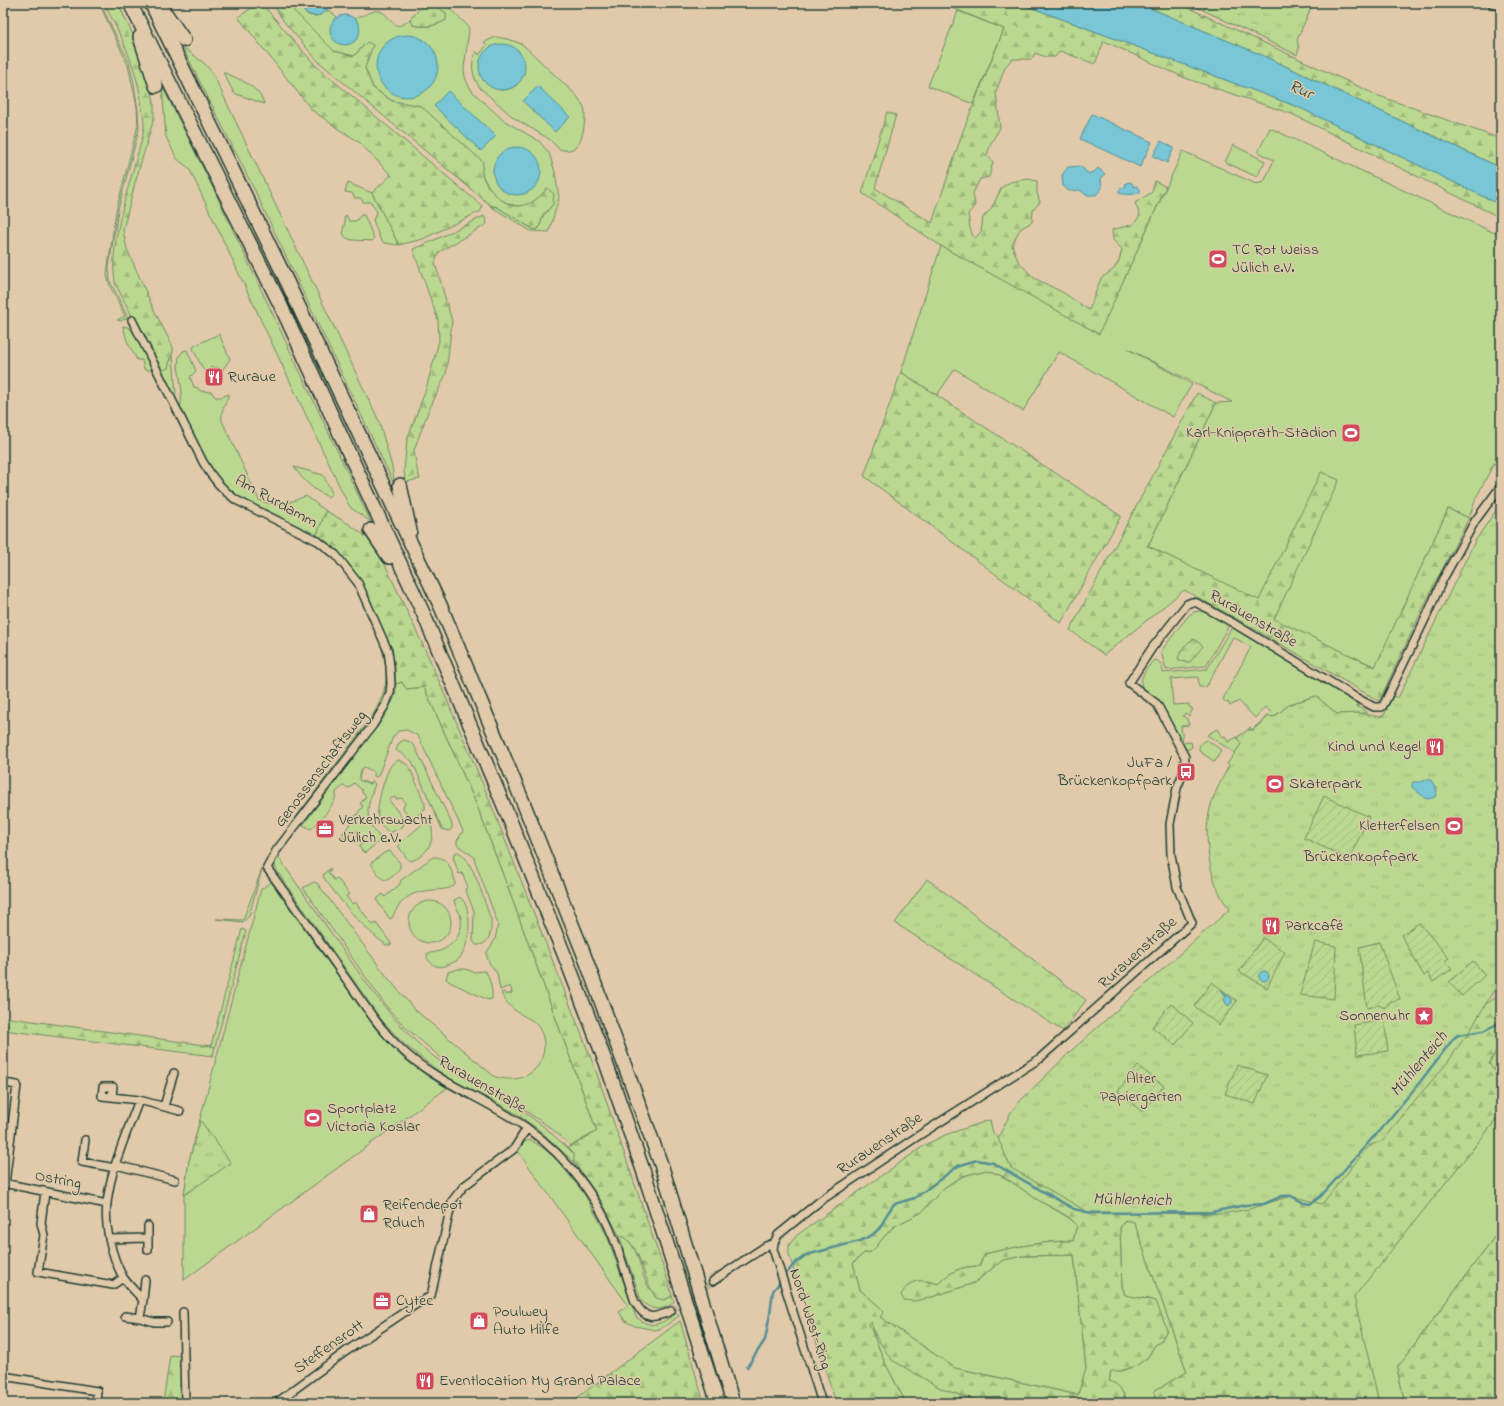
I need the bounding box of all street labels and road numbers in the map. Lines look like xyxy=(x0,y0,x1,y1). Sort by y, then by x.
street label: Am Rurdamm xyxy=(230,469,322,535)
street label: Rurauenstraße xyxy=(1204,584,1302,654)
street label: Genossenschaftsweg xyxy=(269,705,373,833)
street label: Rurauenstraße xyxy=(1093,911,1183,995)
street label: Rurauenstraße xyxy=(433,1050,531,1120)
street label: Rurauenstraße xyxy=(833,1106,928,1181)
street label: Ostring xyxy=(33,1164,83,1196)
street label: Nord-West-Ring xyxy=(782,1265,838,1373)
street label: Steffensrott xyxy=(289,1313,370,1380)

